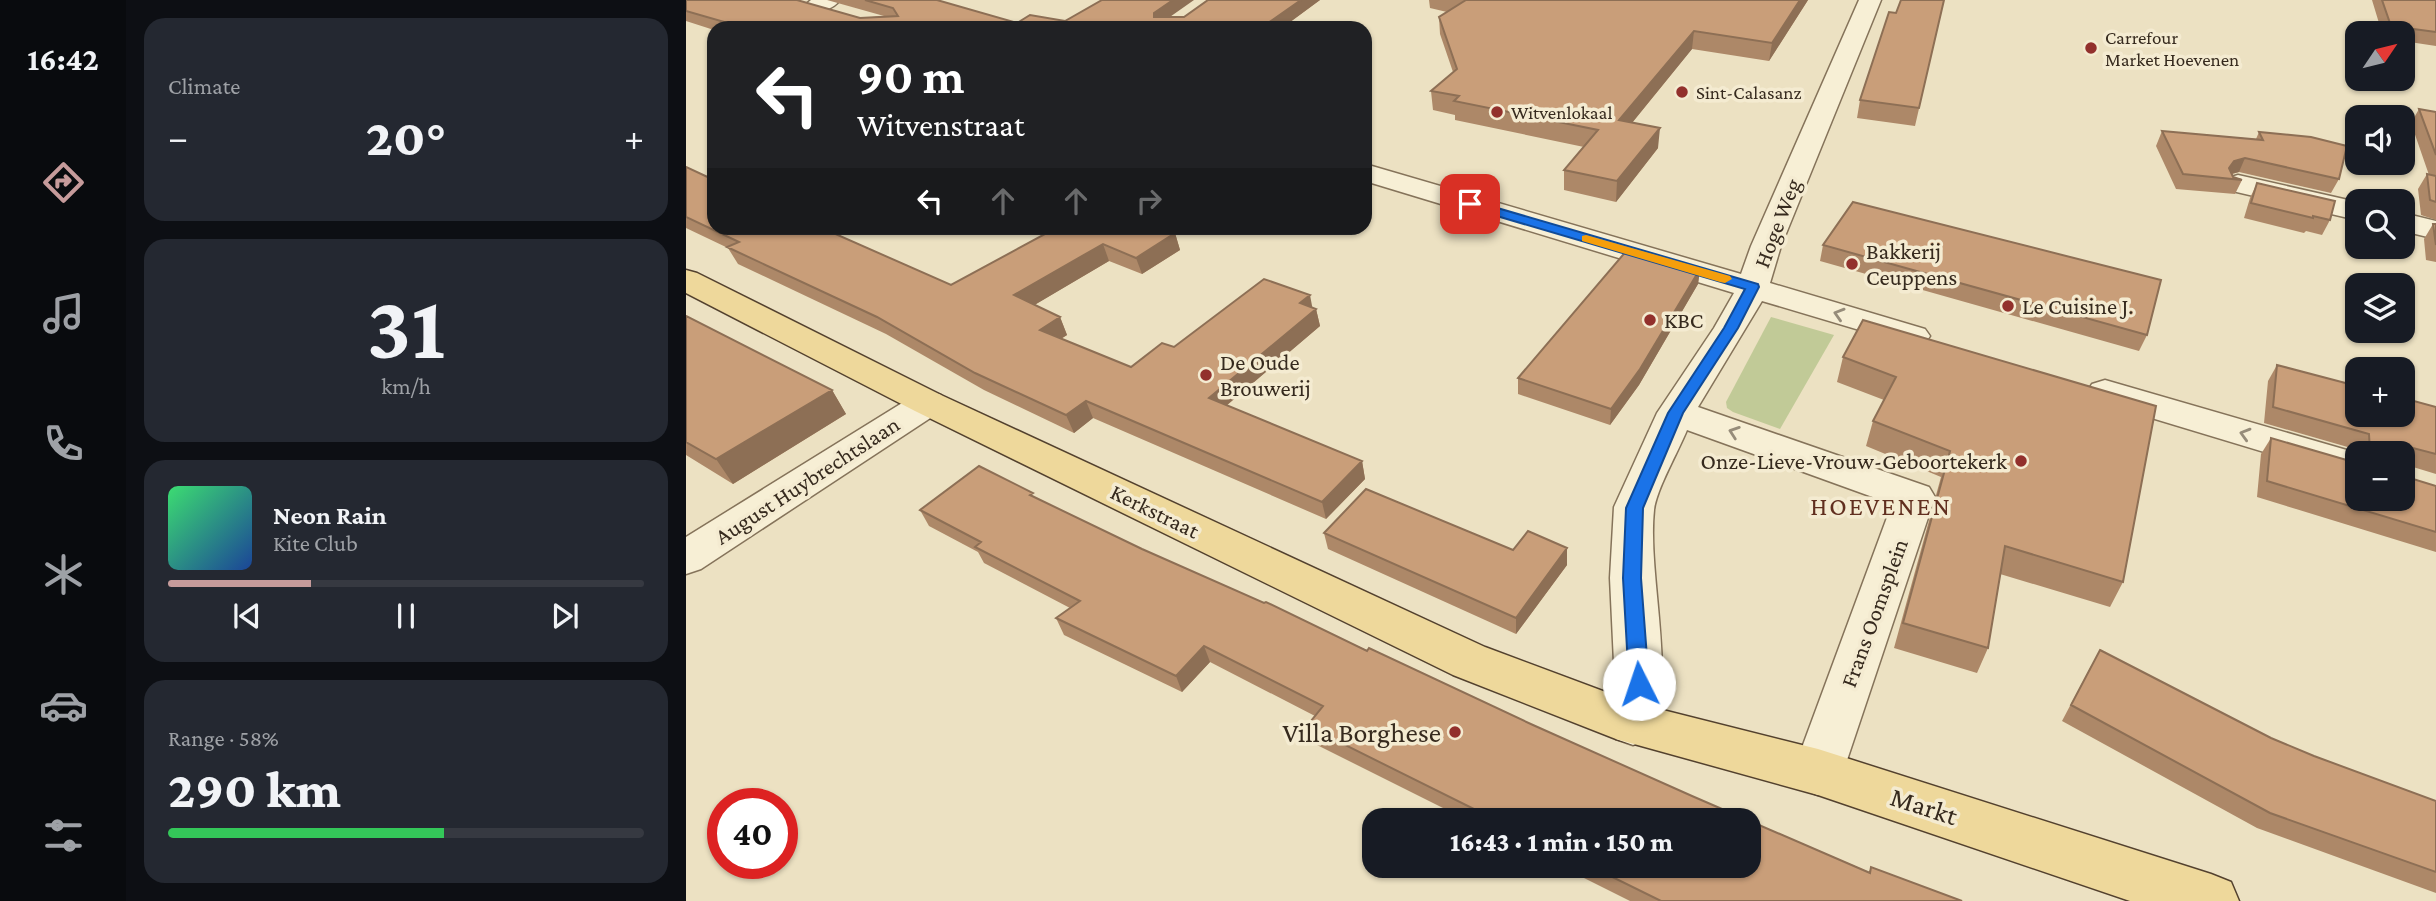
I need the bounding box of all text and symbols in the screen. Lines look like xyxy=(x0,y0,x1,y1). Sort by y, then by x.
north arrow xyxy=(2345,21,2415,91)
map controls xyxy=(2345,21,2415,511)
place label: Carrefour Market Hoevenen xyxy=(2105,27,2239,70)
marker: Carrefour Market Hoevenen xyxy=(2083,40,2099,56)
text: 16:42 xyxy=(27,41,99,77)
icon: left xyxy=(742,49,833,140)
text: 90 m xyxy=(857,49,964,104)
text: Climate xyxy=(168,73,240,99)
place label: Sint-Calasanz xyxy=(1696,82,1801,103)
marker: Sint-Calasanz xyxy=(1674,84,1690,100)
place label: Witvenlokaal xyxy=(1511,102,1612,123)
marker: Witvenlokaal xyxy=(1489,104,1505,120)
button: sound xyxy=(2345,105,2415,175)
text: Witvenstraat xyxy=(857,107,1024,143)
text: 20° xyxy=(366,108,446,166)
text: − xyxy=(168,116,188,158)
text: + xyxy=(624,116,644,158)
icon: directions xyxy=(39,158,88,207)
pin xyxy=(1440,174,1500,234)
street label: Hoge Weg xyxy=(1748,175,1806,271)
icon: left xyxy=(911,182,949,220)
icon: ahead xyxy=(984,182,1022,220)
icon: ahead xyxy=(1057,182,1095,220)
icon: right xyxy=(1130,182,1168,220)
icon: arrive xyxy=(1451,185,1489,223)
button: search xyxy=(2345,189,2415,259)
place label: Bakkerij Ceuppens xyxy=(1866,238,1957,290)
marker: Bakkerij Ceuppens xyxy=(1844,256,1860,272)
button: layers xyxy=(2345,273,2415,343)
text: 31 xyxy=(367,276,445,378)
icon: music xyxy=(39,289,88,338)
place label: Le Cuisine J. xyxy=(2022,293,2133,319)
marker: Le Cuisine J. xyxy=(2000,298,2016,314)
place label: KBC xyxy=(1664,307,1703,333)
one-way arrow xyxy=(1833,307,1845,322)
marker: KBC xyxy=(1642,312,1658,328)
place label: De Oude Brouwerij xyxy=(1220,349,1311,401)
button: + xyxy=(2345,357,2415,427)
marker: De Oude Brouwerij xyxy=(1198,367,1214,383)
text: km/h xyxy=(381,373,431,399)
street label: August Huybrechtslaan xyxy=(710,411,904,549)
icon: phone xyxy=(39,419,88,468)
one-way arrow xyxy=(1728,427,1740,441)
one-way arrow xyxy=(2239,427,2251,442)
button: − xyxy=(2345,441,2415,511)
place label: Onze-Lieve-Vrouw-Geboortekerk xyxy=(1700,448,2007,474)
marker: Onze-Lieve-Vrouw-Geboortekerk xyxy=(2013,453,2029,469)
street label: Kerkstraat xyxy=(1107,478,1204,544)
district label: HOEVENEN xyxy=(1810,492,1952,521)
text: Neon Rain xyxy=(273,501,387,530)
text: Kite Club xyxy=(273,530,358,556)
street label: Frans Oomsplein xyxy=(1835,535,1913,691)
icon: climate xyxy=(39,550,88,599)
icon: previous xyxy=(228,597,266,635)
icon: pause xyxy=(387,597,425,635)
icon: next xyxy=(546,597,584,635)
position arrow xyxy=(1602,647,1676,721)
icon: car xyxy=(39,681,88,730)
place label: Villa Borghese xyxy=(1282,717,1441,748)
marker: Villa Borghese xyxy=(1447,724,1463,740)
text: Range · 58% xyxy=(168,725,279,751)
text: 290 km xyxy=(168,760,341,818)
street label: Markt xyxy=(1887,781,1962,832)
speed limit sign: 40 xyxy=(707,788,798,879)
icon: filters xyxy=(39,811,88,860)
text: 16:43 · 1 min · 150 m xyxy=(1450,828,1673,857)

